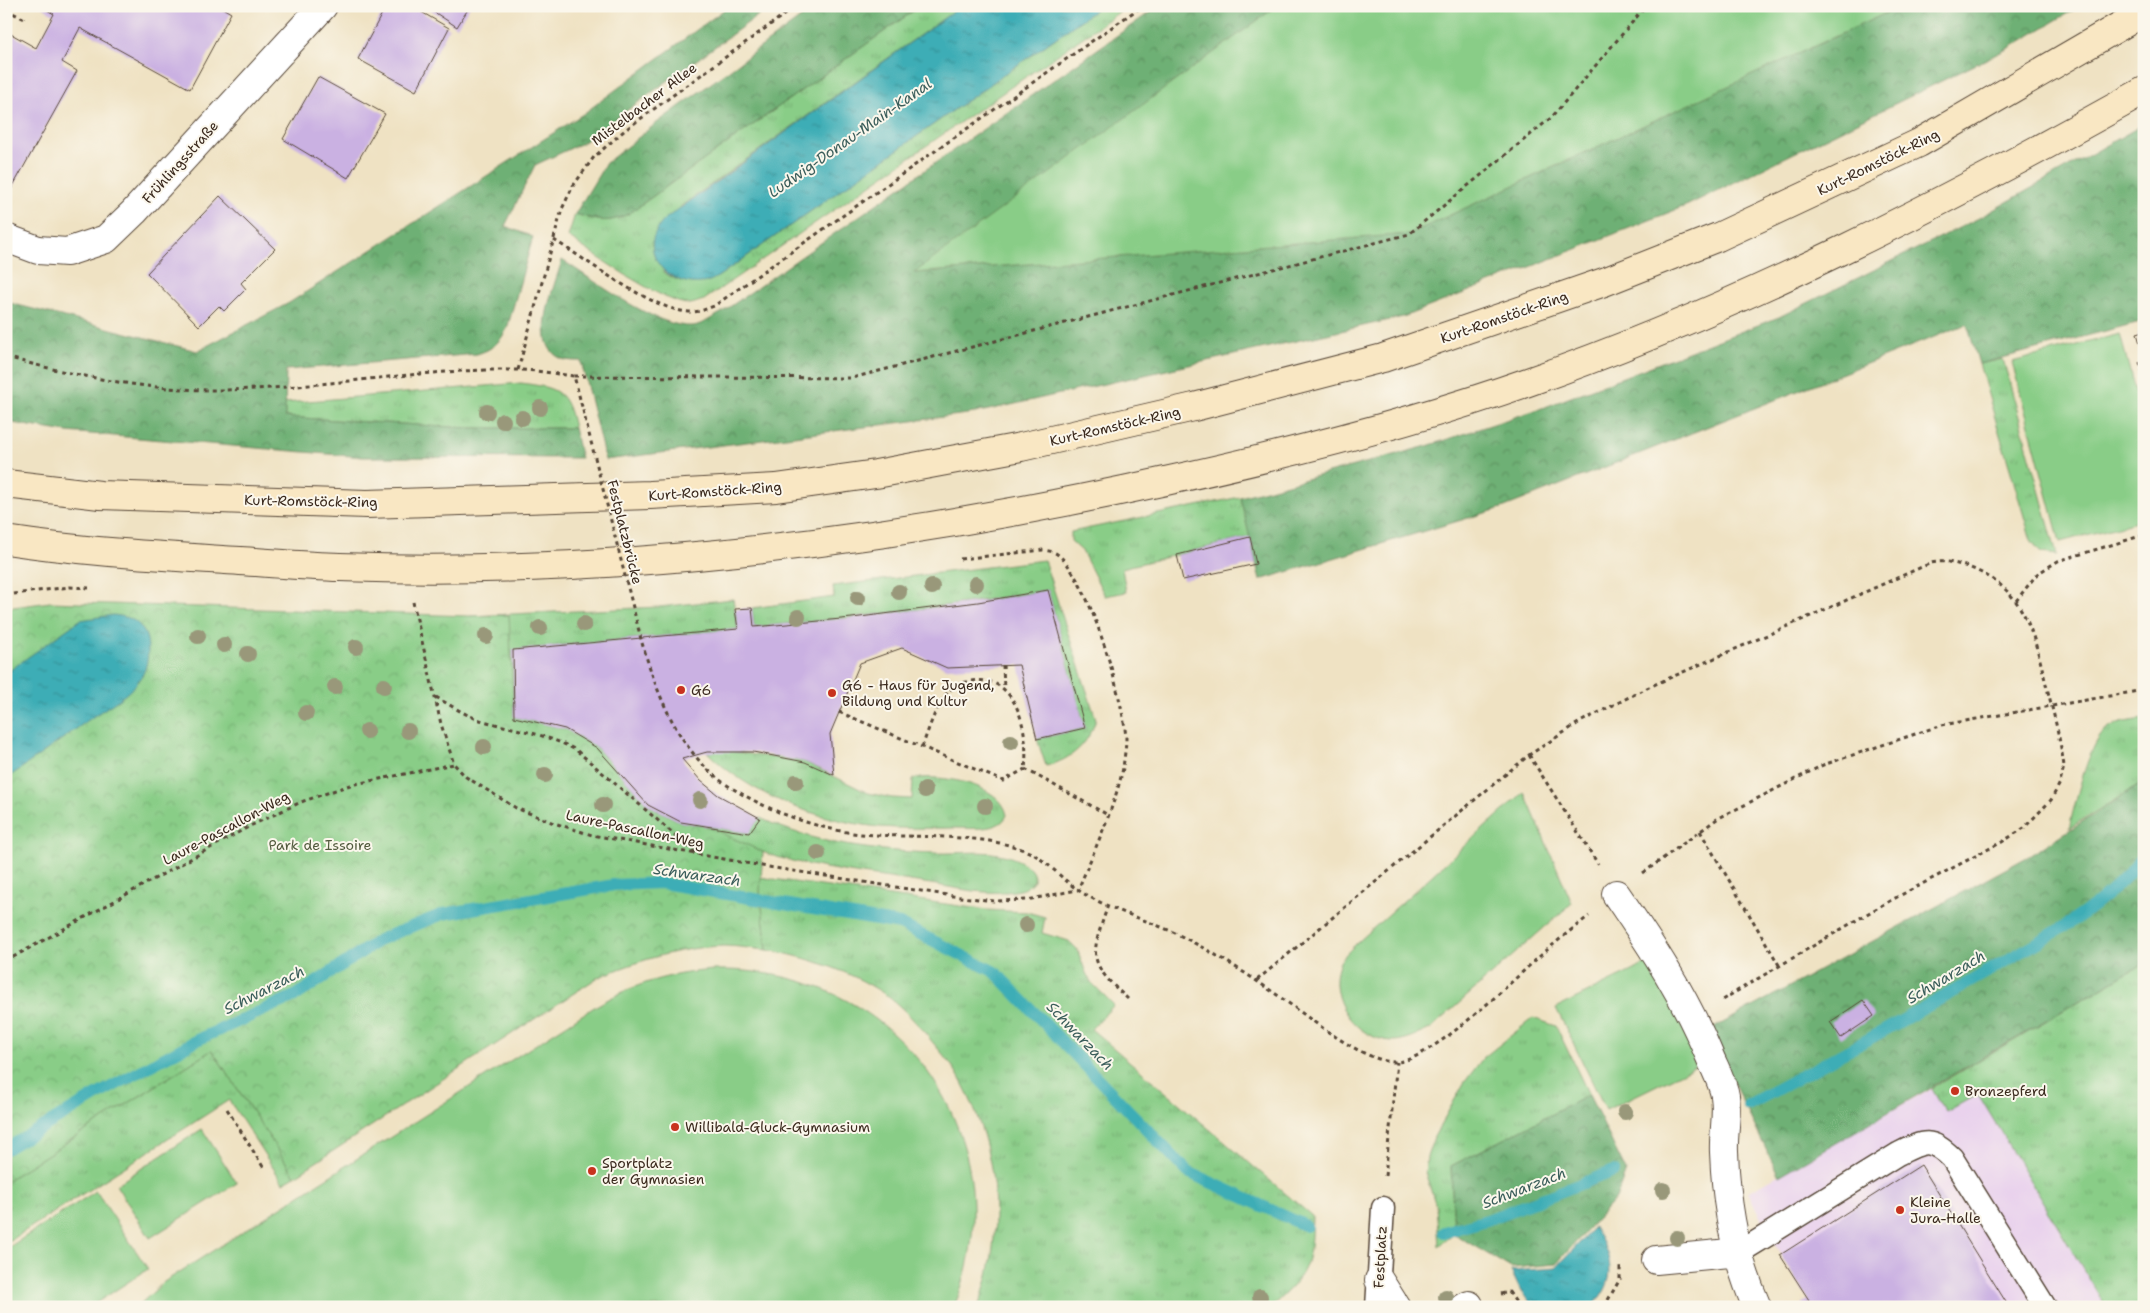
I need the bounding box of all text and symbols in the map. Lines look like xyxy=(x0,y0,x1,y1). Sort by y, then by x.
street label: Mistelbacher Allee xyxy=(588,59,700,149)
water label: Ludwig-Donau-Main-Kanal xyxy=(764,74,936,202)
street label: Frühlingsstraße xyxy=(138,117,222,207)
street label: Kurt-Romstöck-Ring xyxy=(1814,125,1942,199)
street label: Kurt-Romstöck-Ring xyxy=(1438,287,1570,347)
street label: Kurt-Romstöck-Ring xyxy=(1048,402,1182,450)
street label: Kurt-Romstöck-Ring xyxy=(648,477,782,505)
street label: Festplatzbrücke xyxy=(603,478,647,586)
street label: Kurt-Romstöck-Ring xyxy=(244,491,378,511)
place label: G6 - Haus für Jugend, Bildung und Kultur xyxy=(842,676,995,710)
place label: G6 xyxy=(691,681,711,699)
marker: G6 xyxy=(675,684,687,696)
marker: G6 - Haus für Jugend, Bildung und Kultur xyxy=(826,687,838,699)
street label: Laure-Pascallon-Weg xyxy=(160,787,292,869)
street label: Laure-Pascallon-Weg xyxy=(564,806,706,852)
park label: Park de Issoire xyxy=(269,836,371,854)
water label: Schwarzach xyxy=(652,859,742,891)
water label: Schwarzach xyxy=(1903,946,1989,1008)
water label: Schwarzach xyxy=(220,961,308,1019)
water label: Schwarzach xyxy=(1042,997,1118,1075)
place label: Bronzepferd xyxy=(1965,1082,2047,1100)
marker: Bronzepferd xyxy=(1949,1085,1961,1097)
place label: Willibald-Gluck-Gymnasium xyxy=(685,1118,870,1136)
marker: Willibald-Gluck-Gymnasium xyxy=(669,1121,681,1133)
place label: Sportplatz der Gymnasien xyxy=(602,1154,705,1188)
water label: Schwarzach xyxy=(1479,1163,1569,1213)
marker: Sportplatz der Gymnasien xyxy=(586,1165,598,1177)
place label: Kleine Jura-Halle xyxy=(1910,1193,1981,1227)
marker: Kleine Jura-Halle xyxy=(1894,1204,1906,1216)
street label: Festplatz xyxy=(1369,1225,1391,1289)

